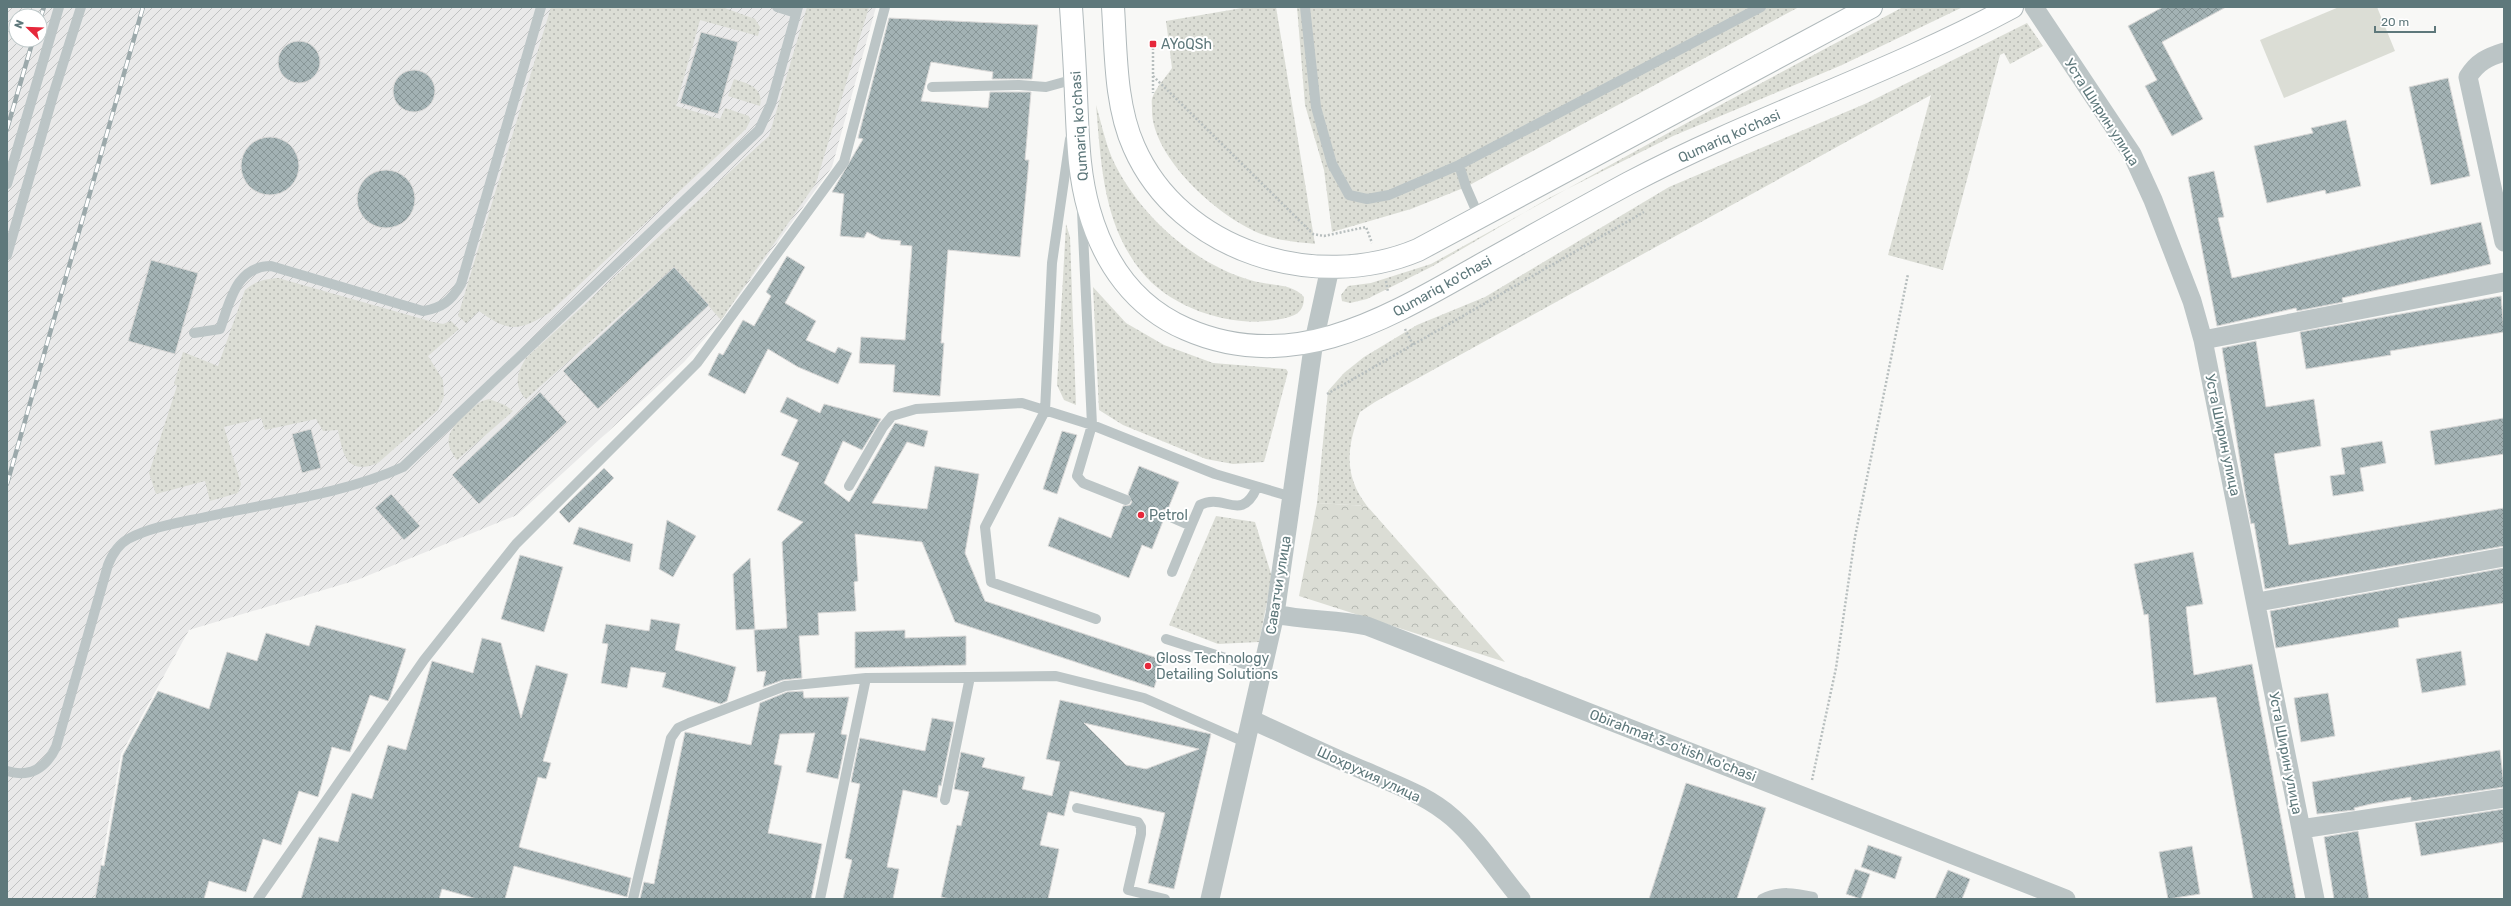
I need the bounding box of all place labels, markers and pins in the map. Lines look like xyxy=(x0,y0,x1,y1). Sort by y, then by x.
place label: AYoQSh xyxy=(1161,36,1212,53)
marker: AYoQSh xyxy=(1148,39,1158,49)
place label: Petrol xyxy=(1149,507,1188,524)
marker: Petrol xyxy=(1136,510,1146,520)
place label: Gloss Technology Detailing Solutions xyxy=(1156,650,1278,683)
marker: Gloss Technology Detailing Solutions xyxy=(1143,661,1153,671)

